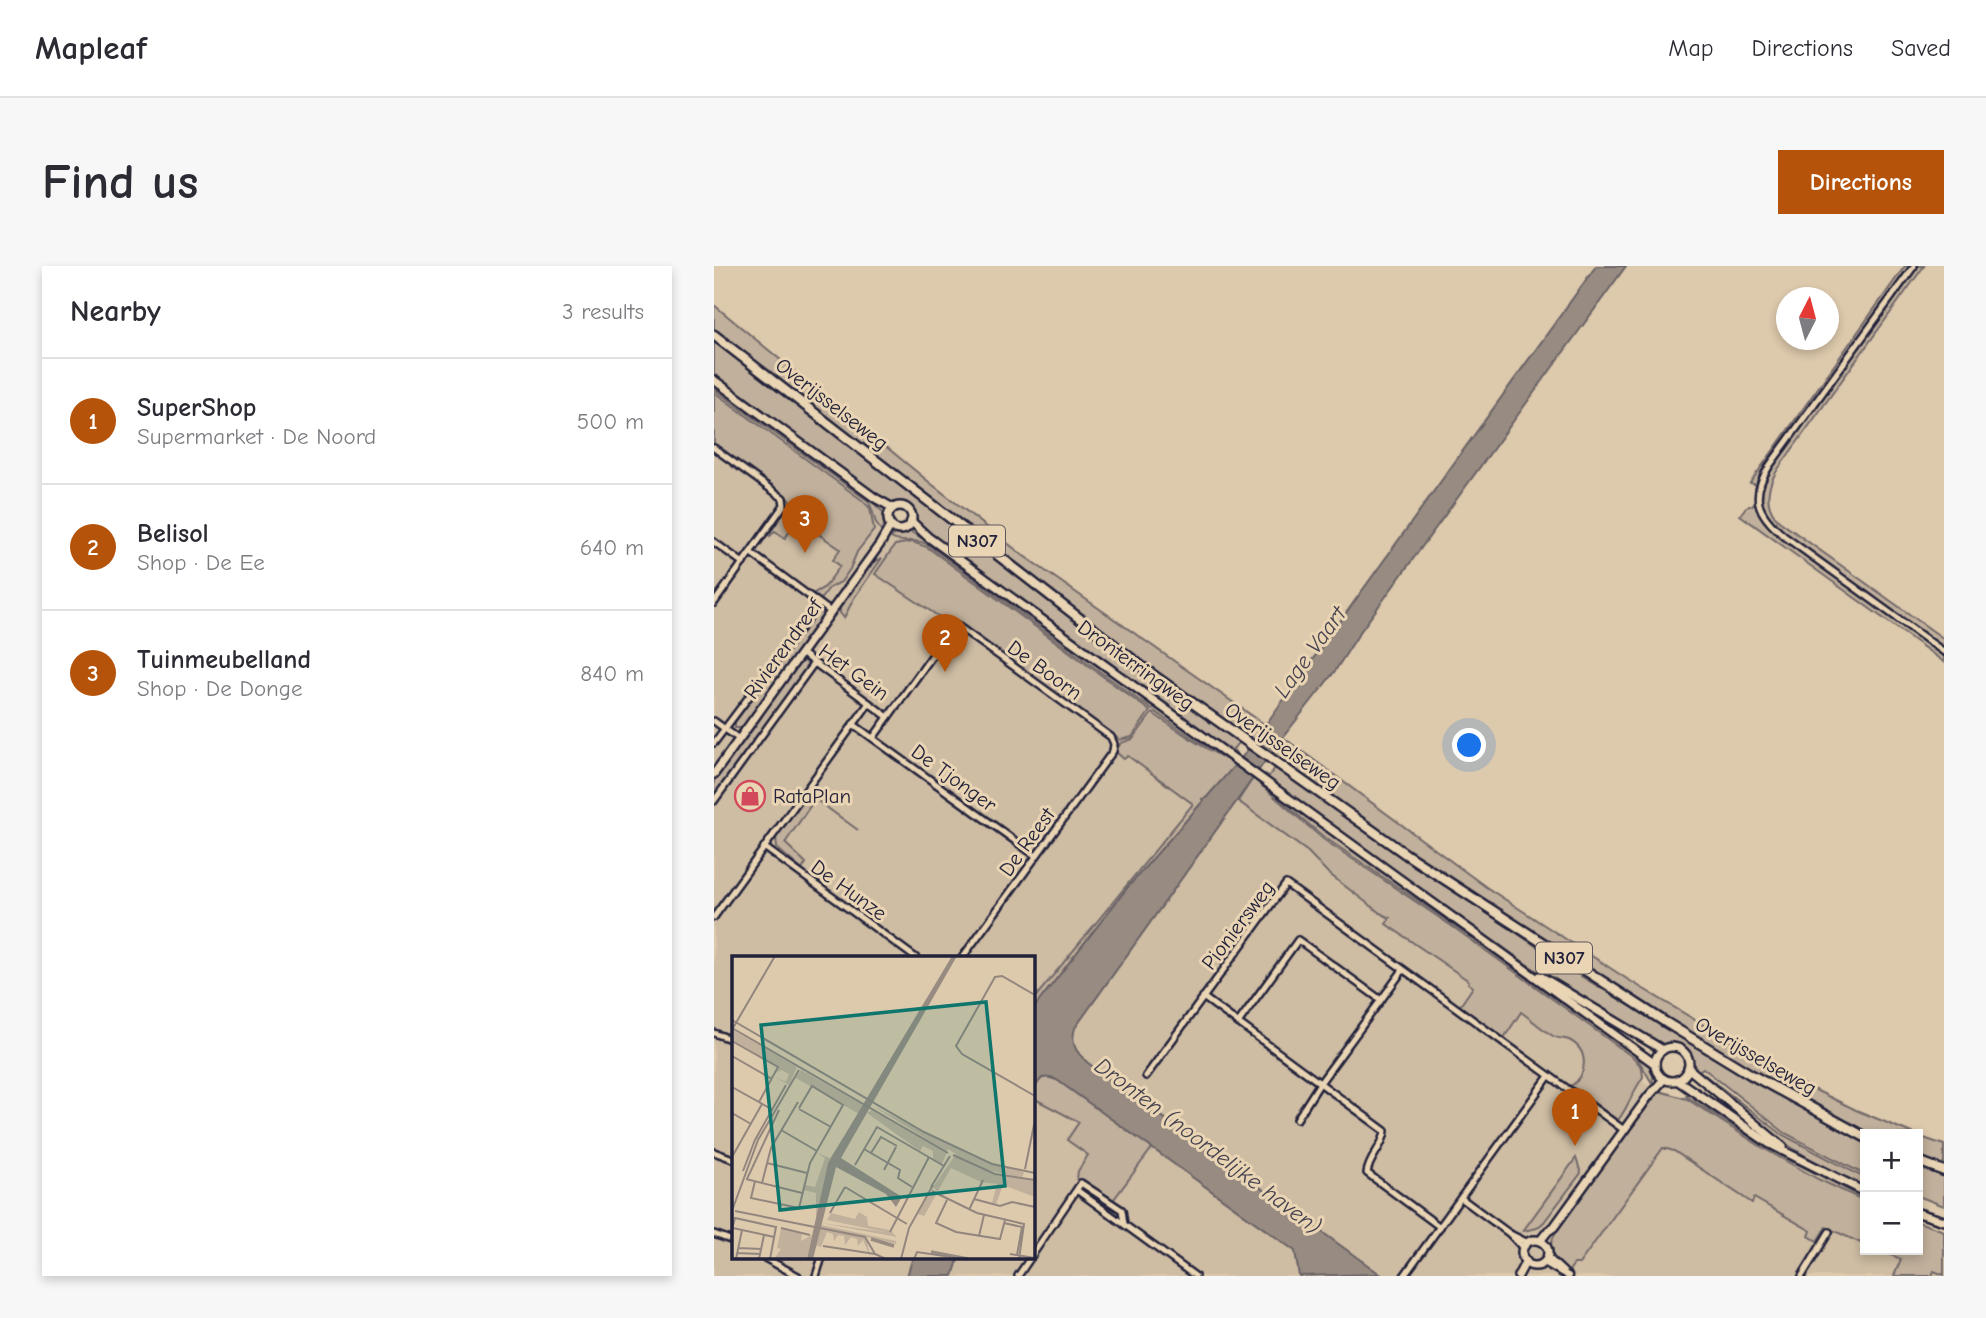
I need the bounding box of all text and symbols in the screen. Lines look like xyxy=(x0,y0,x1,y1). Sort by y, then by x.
text: Mapleaf xyxy=(35,29,147,67)
text: Map xyxy=(1668,34,1714,62)
text: Directions xyxy=(1752,34,1853,62)
text: Saved xyxy=(1891,34,1951,62)
button: Directions xyxy=(1778,150,1944,214)
text: Find us xyxy=(42,154,198,210)
north arrow xyxy=(1776,287,1839,350)
text: Nearby xyxy=(70,294,161,329)
text: 3 results xyxy=(562,298,644,325)
street label: Overijsselseweg xyxy=(771,353,893,455)
text: SuperShop xyxy=(137,393,256,423)
text: 1 xyxy=(88,408,98,435)
text: 500 m xyxy=(577,408,644,435)
text: Supermarket · De Noord xyxy=(137,423,376,450)
pin: 3 xyxy=(782,495,828,553)
text: Belisol xyxy=(137,519,209,549)
road number: N307 xyxy=(949,526,1005,556)
text: 2 xyxy=(87,534,99,561)
text: 640 m xyxy=(580,534,644,561)
text: Shop · De Ee xyxy=(137,549,265,576)
street label: Rivierendreef xyxy=(739,594,828,704)
water label: Lage Vaart xyxy=(1268,600,1353,703)
pin: 2 xyxy=(922,614,968,672)
street label: Dronterringweg xyxy=(1073,615,1199,715)
street label: De Boorn xyxy=(1003,635,1087,705)
street label: Het Gein xyxy=(814,639,894,705)
text: Tuinmeubelland xyxy=(137,645,311,675)
text: 3 xyxy=(87,660,99,687)
text: 840 m xyxy=(580,660,644,687)
text: Shop · De Donge xyxy=(137,675,303,702)
street label: Overijsselseweg xyxy=(1220,697,1346,795)
your location xyxy=(1452,728,1486,762)
street label: De Tjonger xyxy=(907,739,1002,817)
shop icon: RataPlan xyxy=(733,779,767,813)
place label: RataPlan xyxy=(773,784,851,808)
street label: De Reest xyxy=(994,802,1060,881)
street label: De Hunze xyxy=(807,855,891,925)
street label: Pioniersweg xyxy=(1197,876,1279,974)
road number: N307 xyxy=(1536,943,1592,974)
inset map xyxy=(732,956,1034,1258)
street label: Overijsselseweg xyxy=(1691,1012,1821,1100)
water label: Dronten (noordelijke haven) xyxy=(1089,1052,1327,1240)
pin: 1 xyxy=(1552,1088,1598,1146)
map controls xyxy=(1860,1129,1923,1255)
button: + xyxy=(1860,1129,1923,1192)
button: − xyxy=(1860,1192,1923,1255)

